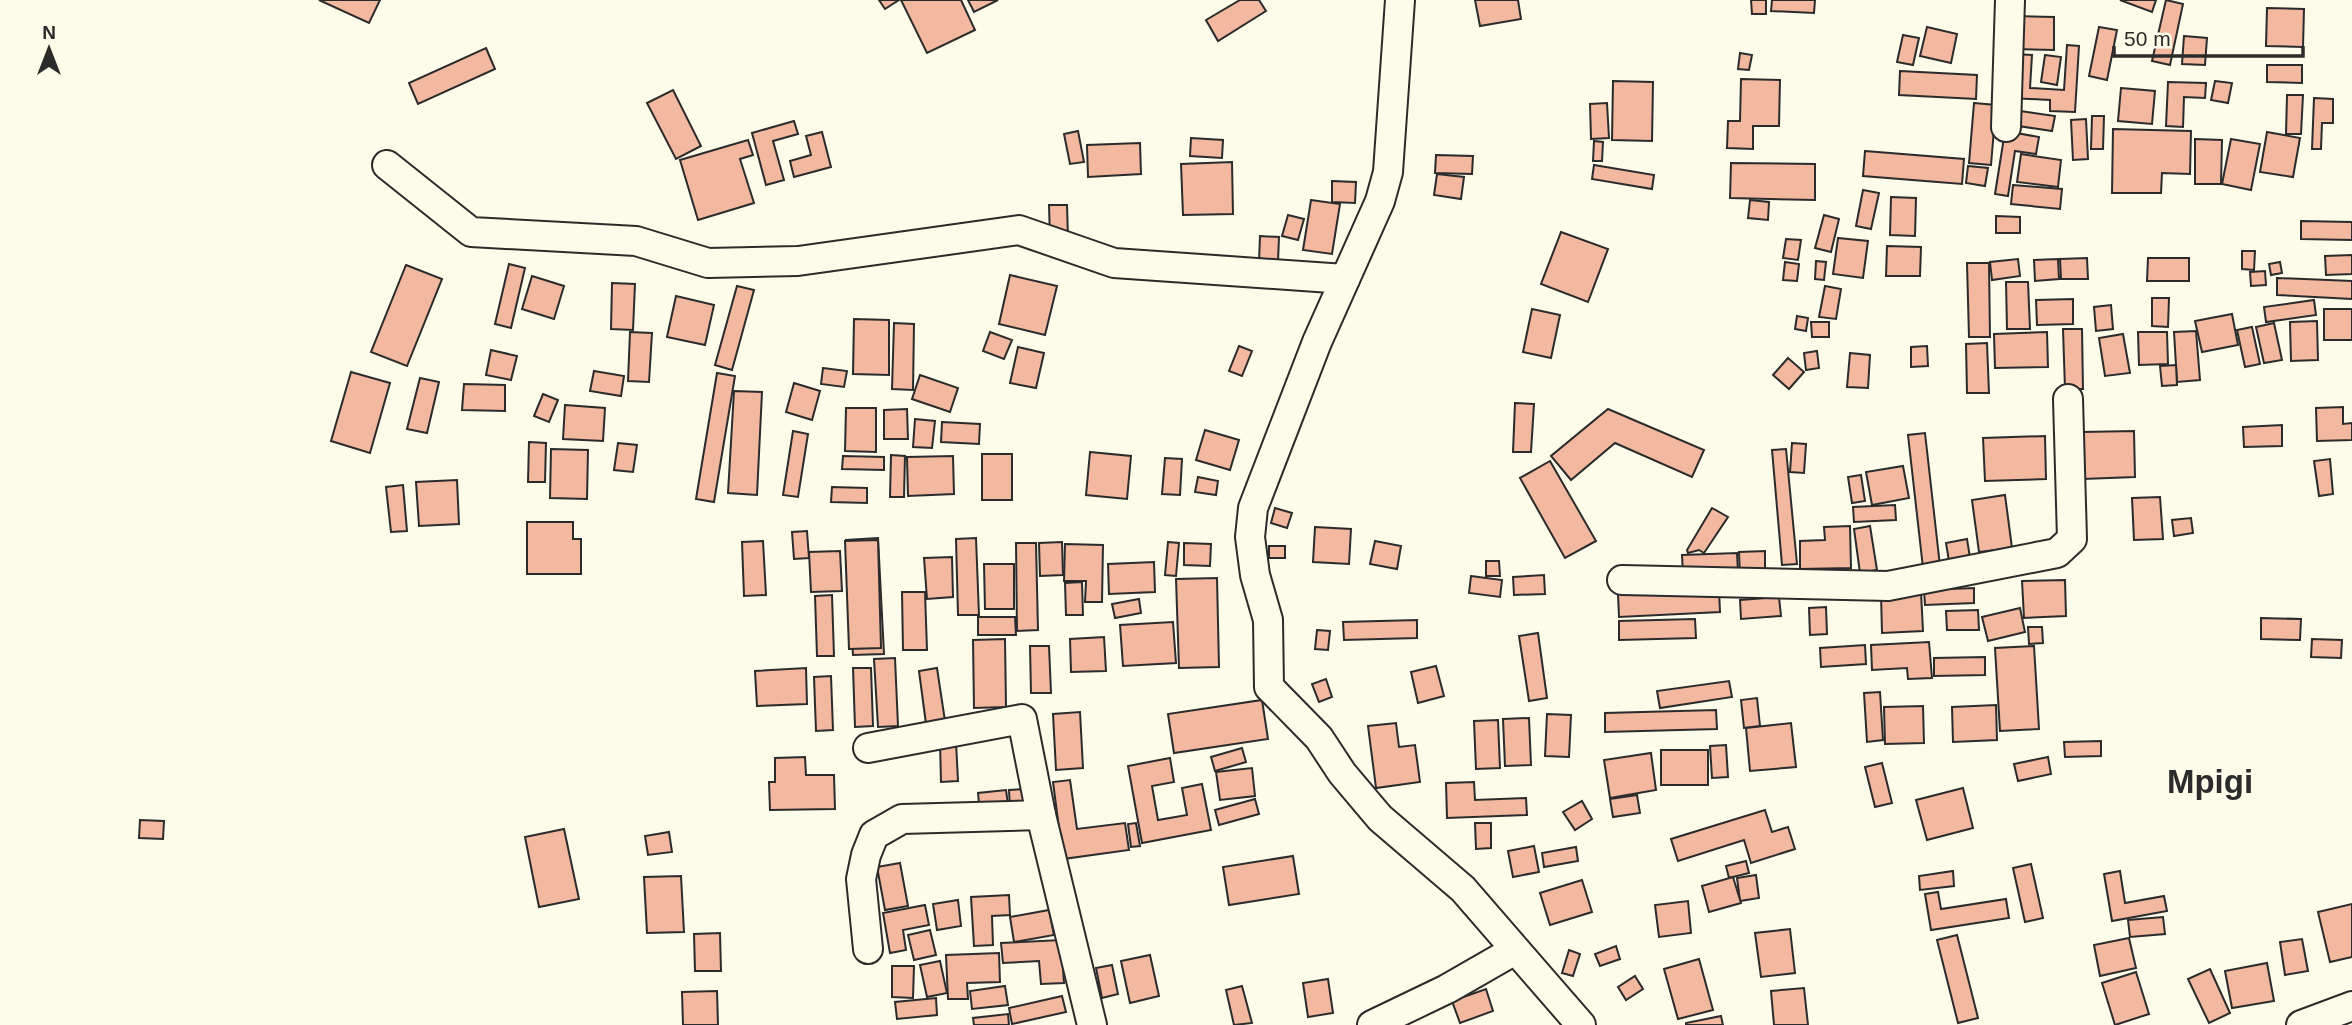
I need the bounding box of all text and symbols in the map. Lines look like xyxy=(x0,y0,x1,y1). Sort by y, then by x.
north arrow xyxy=(14,14,84,84)
scale bar xyxy=(2114,14,2303,58)
text: N xyxy=(42,22,56,43)
text: 50 m xyxy=(2124,27,2171,50)
district label: Mpigi xyxy=(2167,763,2253,800)

